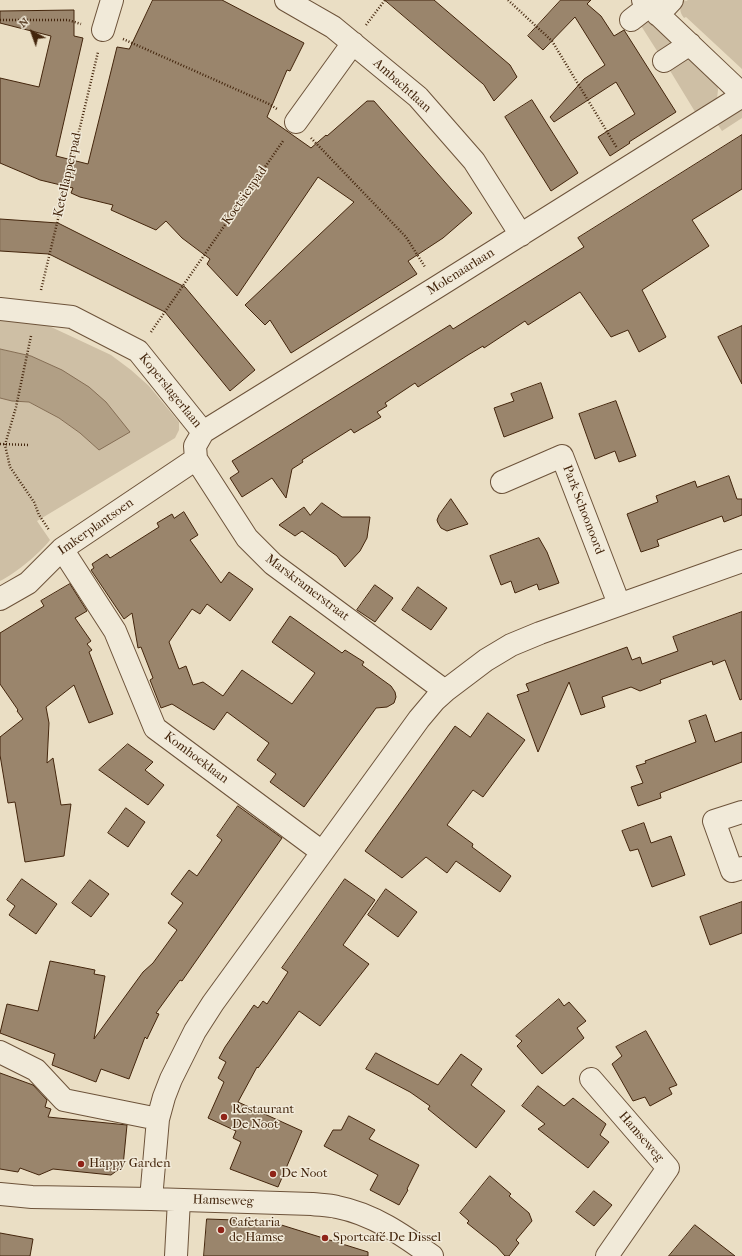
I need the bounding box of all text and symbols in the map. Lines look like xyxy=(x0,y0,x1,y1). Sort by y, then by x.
north arrow xyxy=(12,12,52,52)
text: N xyxy=(16,15,31,30)
street label: Ambachtlaan xyxy=(370,56,434,116)
street label: Ketellapperpad xyxy=(51,131,85,219)
street label: Koetsierpad xyxy=(219,164,271,228)
street label: Molenaarlaan xyxy=(425,245,497,299)
street label: Koperslagerlaan xyxy=(135,351,205,431)
street label: Park Schoonoord xyxy=(559,463,607,557)
street label: Imkerplantsoen xyxy=(55,495,137,559)
street label: Marskramerstraat xyxy=(262,551,352,625)
street label: Komhoeklaan xyxy=(161,729,231,787)
place label: Restaurant De Noot xyxy=(232,1102,294,1133)
street label: Hamseweg xyxy=(615,1109,667,1165)
marker: Restaurant De Noot xyxy=(219,1112,229,1122)
place label: Happy Garden xyxy=(89,1156,170,1172)
marker: Happy Garden xyxy=(76,1159,86,1169)
place label: De Noot xyxy=(281,1166,328,1182)
marker: De Noot xyxy=(268,1169,278,1179)
street label: Hamseweg xyxy=(192,1192,254,1210)
place label: Cafetaria de Hamse xyxy=(229,1215,284,1246)
marker: Cafetaria de Hamse xyxy=(216,1225,226,1235)
place label: Sportcafé De Dissel xyxy=(333,1230,441,1246)
marker: Sportcafé De Dissel xyxy=(320,1233,330,1243)

